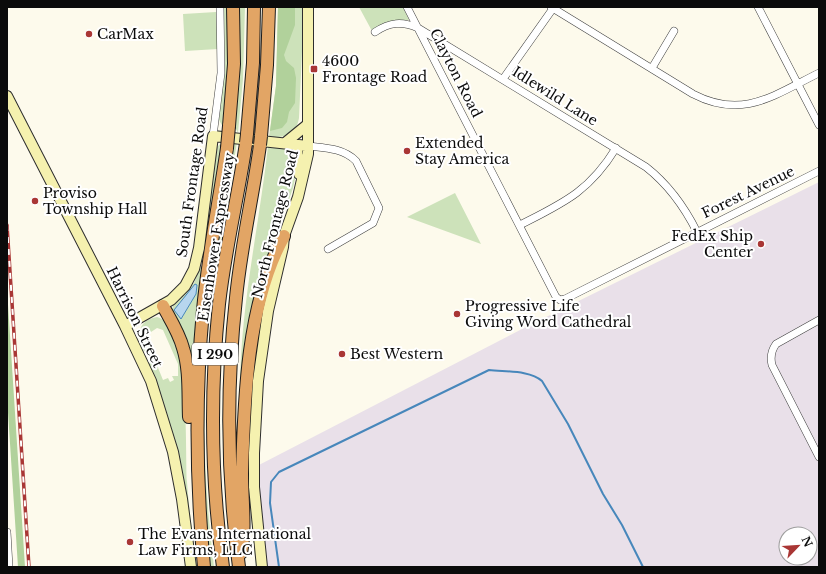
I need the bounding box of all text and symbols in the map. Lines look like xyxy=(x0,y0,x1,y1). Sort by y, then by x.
place label: CarMax xyxy=(97,25,154,43)
street label: Clayton Road xyxy=(426,25,486,121)
marker: CarMax xyxy=(84,29,94,39)
place label: 4600 Frontage Road xyxy=(322,52,428,86)
street label: Idlewild Lane xyxy=(509,63,601,129)
marker: 4600 Frontage Road xyxy=(309,64,319,74)
street label: South Frontage Road xyxy=(173,105,212,258)
place label: Extended Stay America xyxy=(415,134,510,168)
marker: Extended Stay America xyxy=(402,146,412,156)
street label: North Frontage Road xyxy=(248,147,302,300)
street label: Eisenhower Expressway xyxy=(194,151,238,323)
street label: Forest Avenue xyxy=(699,162,797,222)
place label: Proviso Township Hall xyxy=(43,184,148,218)
marker: Proviso Township Hall xyxy=(30,196,40,206)
place label: FedEx Ship Center xyxy=(671,227,753,261)
marker: FedEx Ship Center xyxy=(756,239,766,249)
street label: Harrison Street xyxy=(103,264,168,371)
place label: Progressive Life Giving Word Cathedral xyxy=(465,297,632,331)
marker: Progressive Life Giving Word Cathedral xyxy=(452,309,462,319)
road number: I 290 xyxy=(192,343,238,365)
place label: Best Western xyxy=(350,345,444,363)
marker: Best Western xyxy=(337,349,347,359)
place label: The Evans International Law Firms, LLC xyxy=(138,525,311,559)
north arrow xyxy=(778,526,818,566)
text: N xyxy=(799,534,816,550)
marker: The Evans International Law Firms, LLC xyxy=(125,537,135,547)

